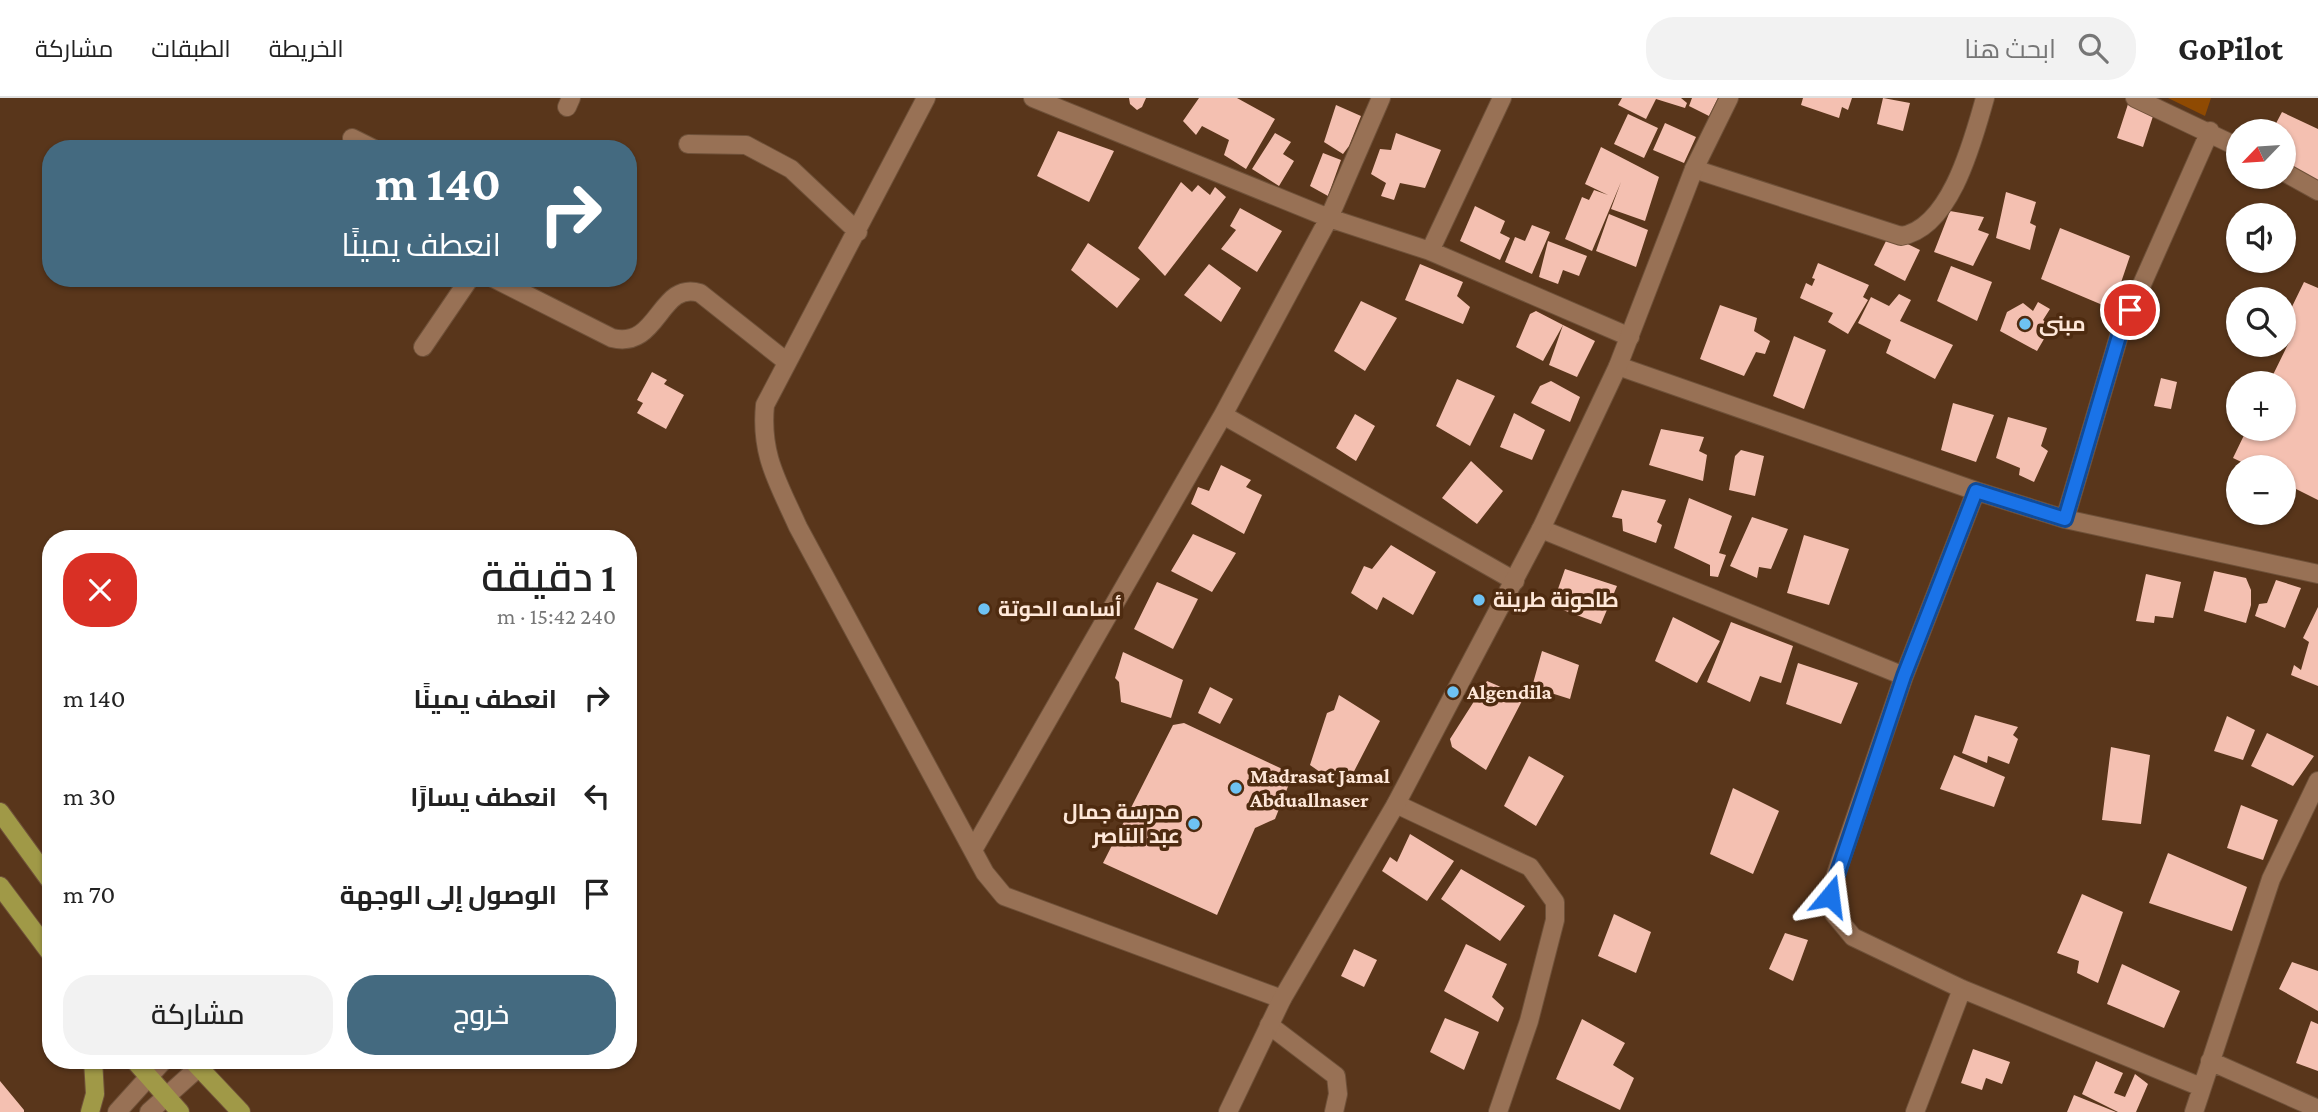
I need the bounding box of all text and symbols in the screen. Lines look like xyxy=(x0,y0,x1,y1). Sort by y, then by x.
search box xyxy=(1646,17,2136,80)
icon: search xyxy=(2074,29,2112,67)
text: GoPilot xyxy=(2178,30,2283,67)
text: مشاركة xyxy=(35,35,113,62)
text: الطبقات xyxy=(151,35,231,62)
text: الخريطة xyxy=(269,35,344,62)
text: ابحث هنا xyxy=(1964,35,2056,64)
north arrow xyxy=(2226,119,2296,189)
map controls xyxy=(2226,119,2296,525)
text: 140 m xyxy=(376,156,501,211)
icon: right xyxy=(525,168,616,259)
button: sound xyxy=(2226,203,2296,273)
text: انعطف يمينًا xyxy=(341,227,501,263)
pin xyxy=(2100,280,2160,340)
button: search xyxy=(2226,287,2296,357)
icon: arrive xyxy=(2111,291,2149,329)
place label: مبنى xyxy=(2039,312,2086,336)
marker: مبنى xyxy=(2017,316,2033,332)
button: + xyxy=(2226,371,2296,441)
button: − xyxy=(2226,455,2296,525)
button: close xyxy=(63,553,137,627)
text: 1 دقيقة xyxy=(481,553,616,600)
place label: طاحونة طرينة xyxy=(1493,588,1619,613)
marker: طاحونة طرينة xyxy=(1471,592,1487,608)
place label: أسامه الحوتة xyxy=(998,595,1122,622)
marker: أسامه الحوتة xyxy=(976,601,992,617)
text: 240 m · 15:42 xyxy=(497,603,616,629)
icon: right xyxy=(578,679,616,717)
place label: Algendila xyxy=(1466,680,1553,704)
text: 140 m xyxy=(63,684,125,713)
marker: Algendila xyxy=(1445,684,1461,700)
text: انعطف يمينًا xyxy=(413,685,557,714)
place label: Madrasat Jamal Abduallnaser xyxy=(1249,764,1390,812)
icon: left xyxy=(578,777,616,815)
marker: Madrasat Jamal Abduallnaser xyxy=(1228,780,1244,796)
text: 30 m xyxy=(63,782,116,811)
text: انعطف يسارًا xyxy=(410,783,557,812)
place label: مدرسة جمال عبد الناصر xyxy=(1063,800,1180,848)
marker: مدرسة جمال عبد الناصر xyxy=(1186,816,1202,832)
position arrow xyxy=(1793,859,1867,933)
icon: arrive xyxy=(578,875,616,913)
text: 70 m xyxy=(63,880,115,909)
text: الوصول إلى الوجهة xyxy=(340,881,557,910)
button: مشاركة xyxy=(63,975,333,1055)
button: خروج xyxy=(347,975,616,1055)

